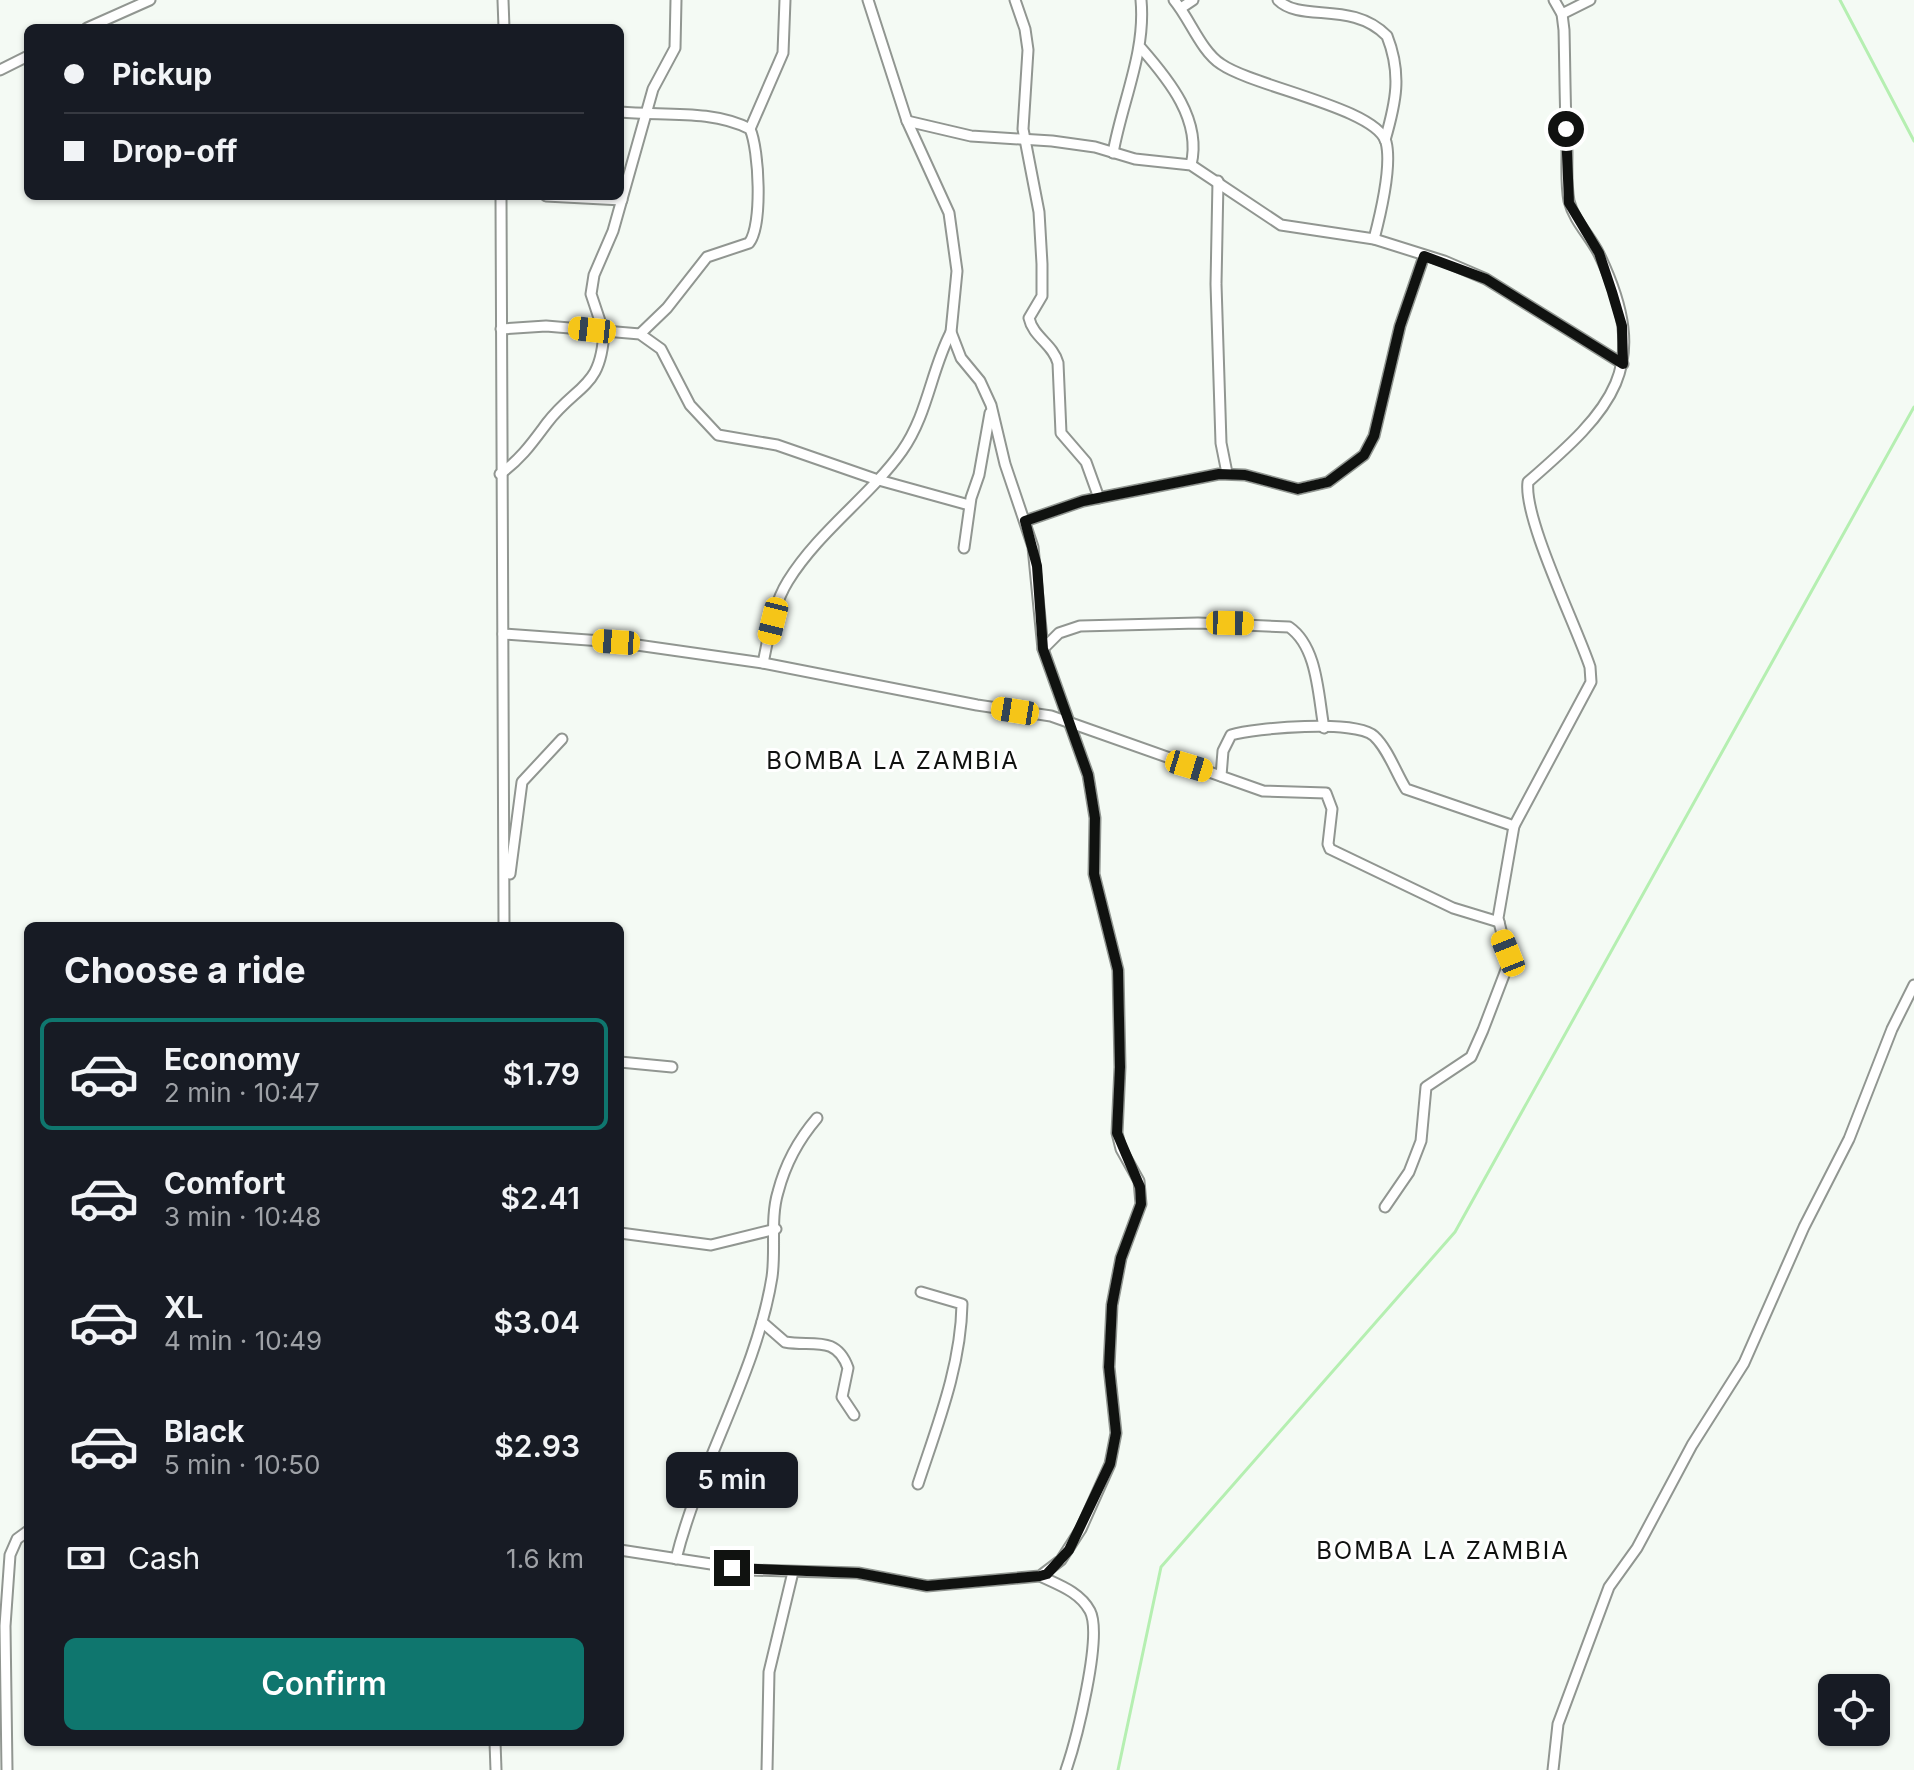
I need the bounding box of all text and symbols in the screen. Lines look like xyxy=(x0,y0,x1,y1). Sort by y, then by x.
text: Pickup xyxy=(112,56,212,92)
route start xyxy=(1548,111,1584,147)
text: Drop-off xyxy=(112,133,238,169)
car xyxy=(567,316,617,344)
car xyxy=(756,595,790,647)
car xyxy=(1206,611,1254,635)
car xyxy=(591,628,641,656)
car xyxy=(989,695,1041,727)
district label: BOMBA LA ZAMBIA xyxy=(766,746,1020,775)
car xyxy=(1163,748,1215,784)
car xyxy=(1488,926,1528,980)
text: Choose a ride xyxy=(64,948,306,992)
icon: car xyxy=(68,1038,140,1110)
text: Economy xyxy=(164,1041,300,1077)
text: $1.79 xyxy=(503,1056,580,1092)
text: 2 min · 10:47 xyxy=(164,1077,320,1108)
icon: car xyxy=(68,1162,140,1234)
text: Comfort xyxy=(164,1165,285,1201)
text: $2.41 xyxy=(501,1180,580,1216)
text: 3 min · 10:48 xyxy=(164,1201,321,1232)
icon: car xyxy=(68,1286,140,1358)
text: XL xyxy=(164,1289,203,1325)
text: $3.04 xyxy=(494,1304,580,1340)
text: 4 min · 10:49 xyxy=(164,1325,322,1356)
icon: car xyxy=(68,1410,140,1482)
text: Black xyxy=(164,1413,244,1449)
text: $2.93 xyxy=(494,1428,580,1464)
text: 5 min · 10:50 xyxy=(164,1449,320,1480)
callout: 5 min xyxy=(666,1452,798,1508)
text: 5 min xyxy=(697,1464,767,1495)
icon: cash xyxy=(64,1536,108,1580)
district label: BOMBA LA ZAMBIA xyxy=(1316,1536,1570,1565)
text: Cash xyxy=(128,1540,200,1576)
text: 1.6 km xyxy=(506,1543,584,1574)
route end xyxy=(714,1550,750,1586)
button: Confirm xyxy=(64,1638,584,1730)
map controls xyxy=(1818,1674,1890,1746)
button: locate xyxy=(1818,1674,1890,1746)

